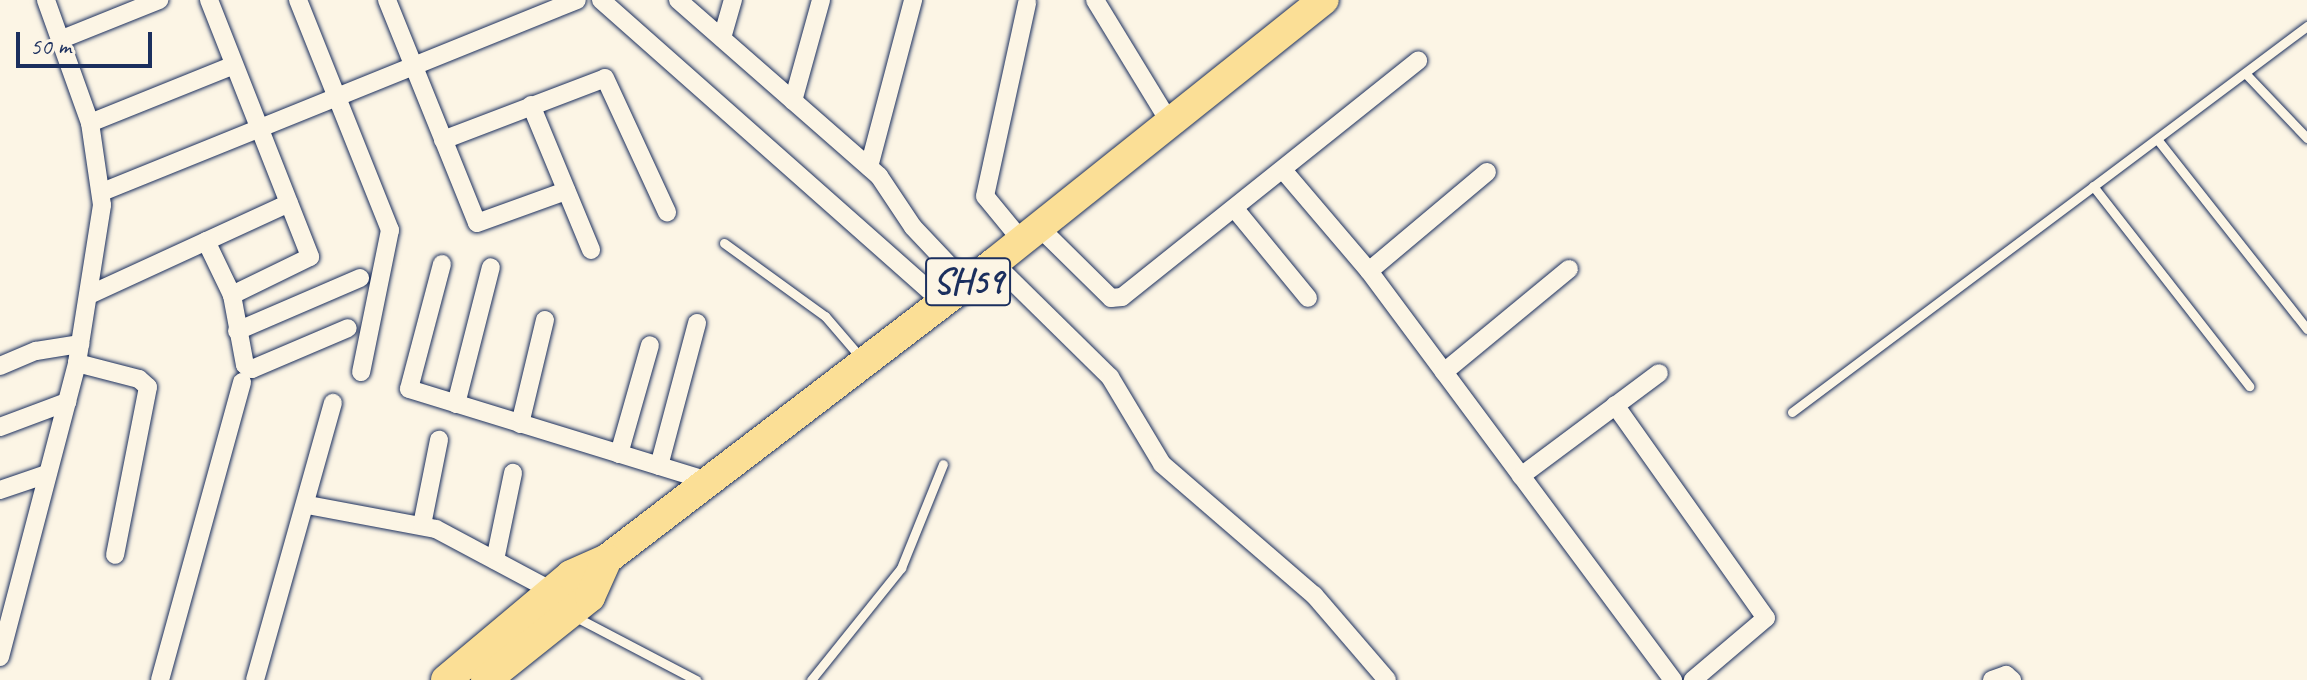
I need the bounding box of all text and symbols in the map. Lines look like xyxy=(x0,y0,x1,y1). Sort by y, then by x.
scale bar xyxy=(20,16,156,66)
text: 50 m xyxy=(30,31,71,61)
road number: SH59 xyxy=(924,250,1012,314)

